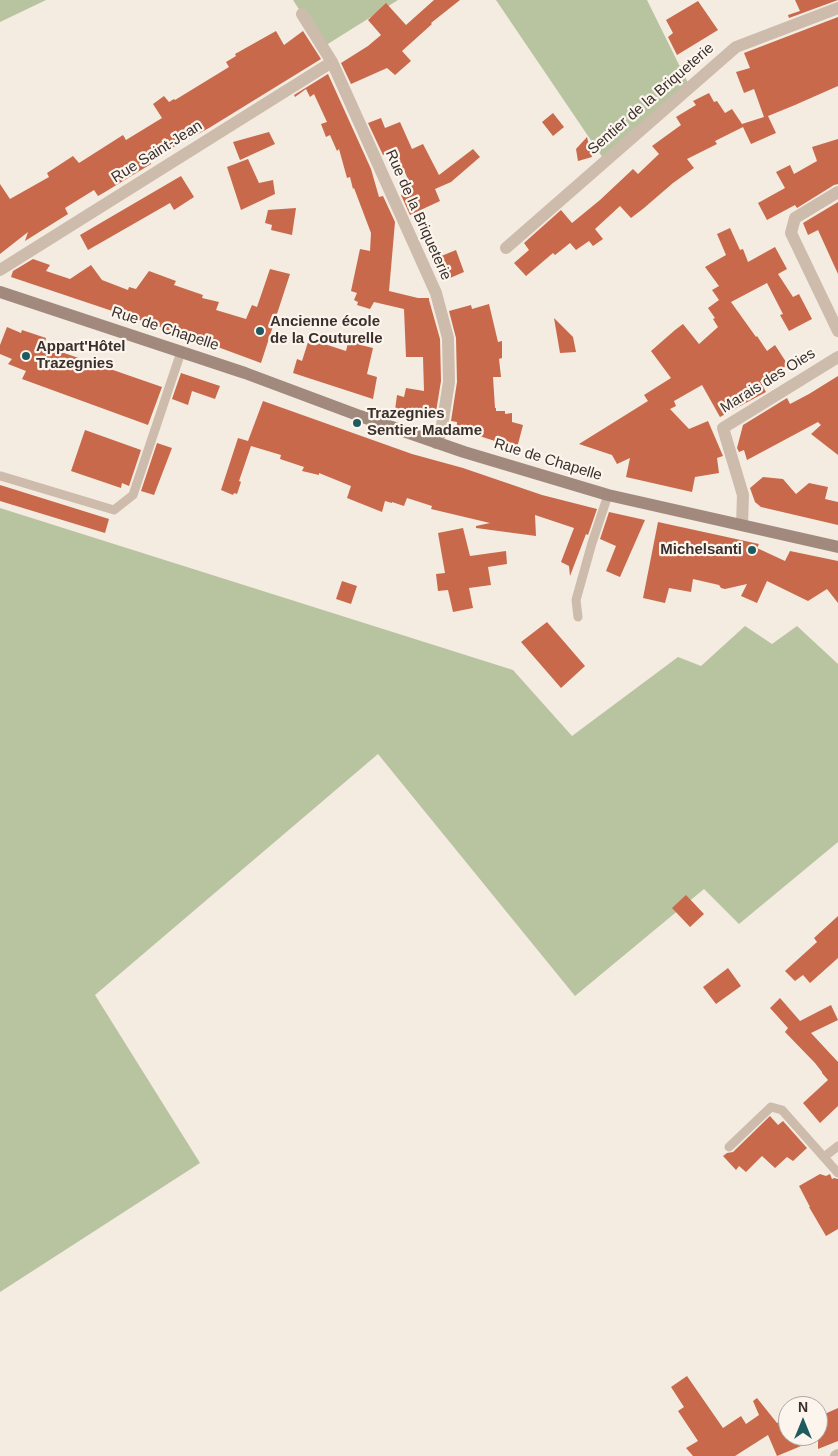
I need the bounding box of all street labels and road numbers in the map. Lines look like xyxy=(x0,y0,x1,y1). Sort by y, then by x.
street label: Sentier de la Briqueterie xyxy=(584,39,718,159)
street label: Rue Saint-Jean xyxy=(108,117,206,187)
street label: Rue de la Briqueterie xyxy=(381,147,455,283)
street label: Rue de Chapelle xyxy=(109,303,221,355)
street label: Marais des Oies xyxy=(717,345,819,417)
street label: Rue de Chapelle xyxy=(492,435,604,485)

